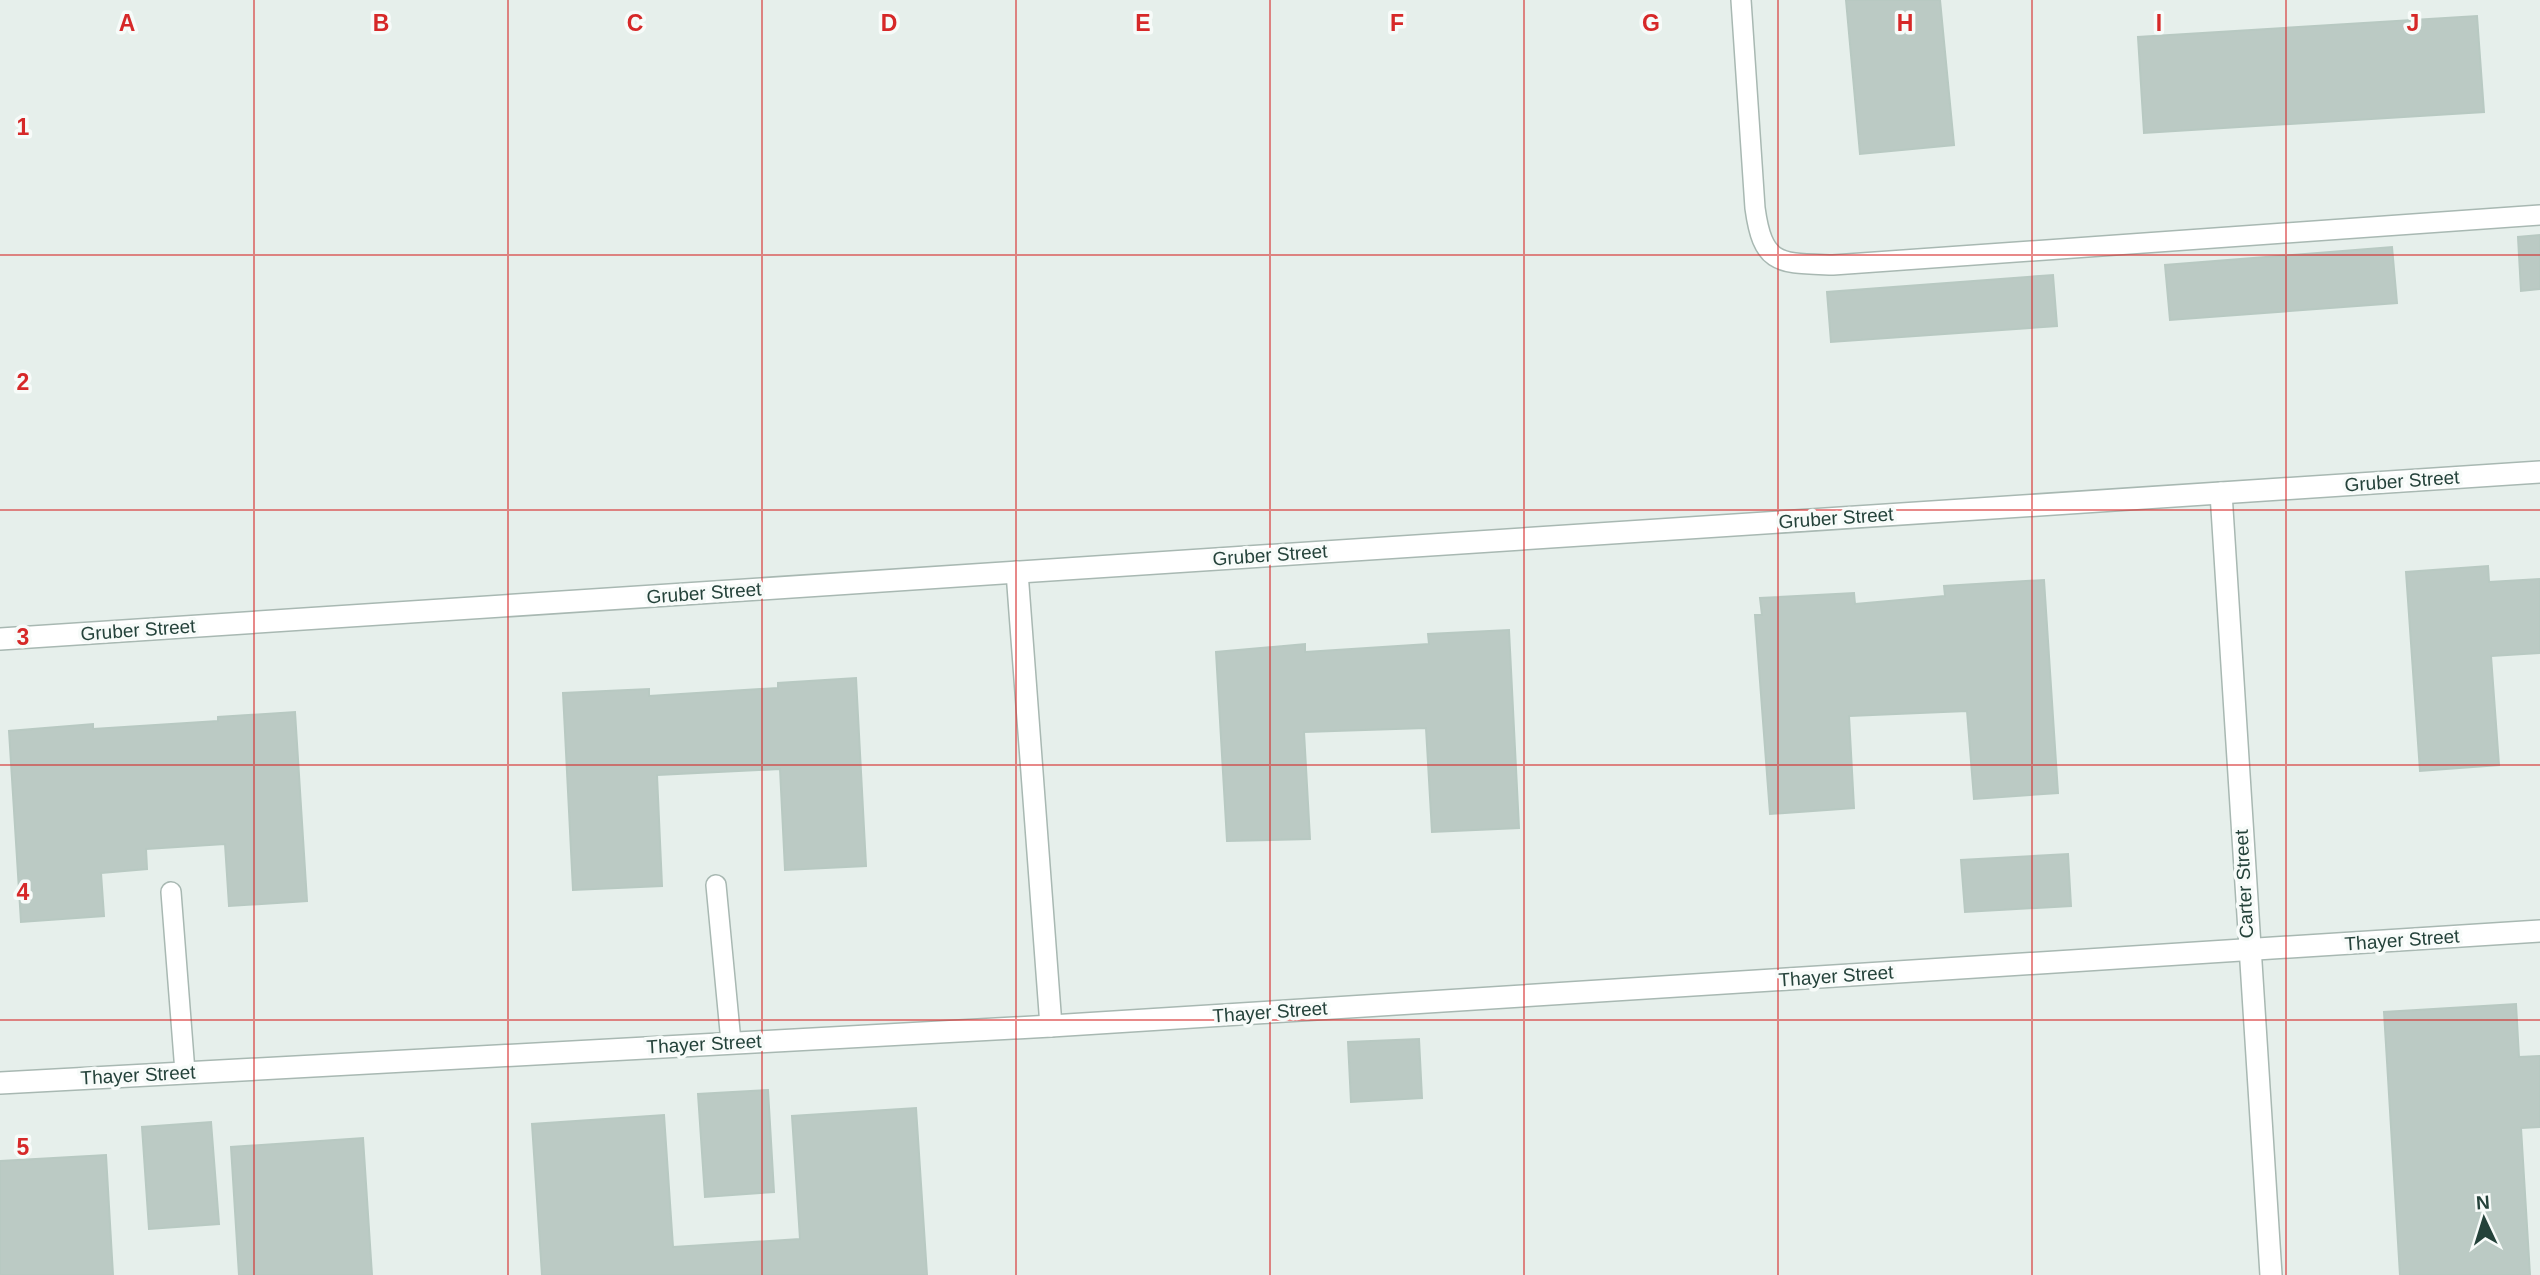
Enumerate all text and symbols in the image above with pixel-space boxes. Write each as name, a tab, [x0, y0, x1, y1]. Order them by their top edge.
text: A	[119, 10, 135, 36]
text: B	[373, 10, 389, 36]
text: C	[627, 10, 643, 36]
text: D	[881, 10, 897, 36]
text: E	[1135, 10, 1151, 36]
text: F	[1390, 10, 1404, 36]
text: G	[1642, 10, 1660, 36]
text: H	[1897, 10, 1913, 36]
text: I	[2156, 10, 2162, 36]
text: J	[2407, 10, 2419, 36]
text: 1	[17, 114, 30, 140]
text: 2	[17, 369, 29, 395]
street label: Gruber Street	[2344, 466, 2461, 495]
street label: Gruber Street	[1778, 503, 1895, 532]
street label: Gruber Street	[1212, 540, 1329, 569]
street label: Gruber Street	[646, 578, 763, 607]
street label: Gruber Street	[80, 615, 197, 644]
text: 3	[17, 624, 29, 650]
street label: Carter Street	[2231, 828, 2257, 939]
text: 4	[17, 879, 30, 905]
street label: Thayer Street	[2344, 925, 2461, 954]
street label: Thayer Street	[1778, 961, 1895, 990]
street label: Thayer Street	[1212, 997, 1329, 1026]
street label: Thayer Street	[646, 1030, 763, 1057]
street label: Thayer Street	[80, 1061, 197, 1088]
text: 5	[17, 1134, 30, 1160]
north arrow	[2449, 1184, 2519, 1254]
text: N	[2475, 1192, 2490, 1213]

